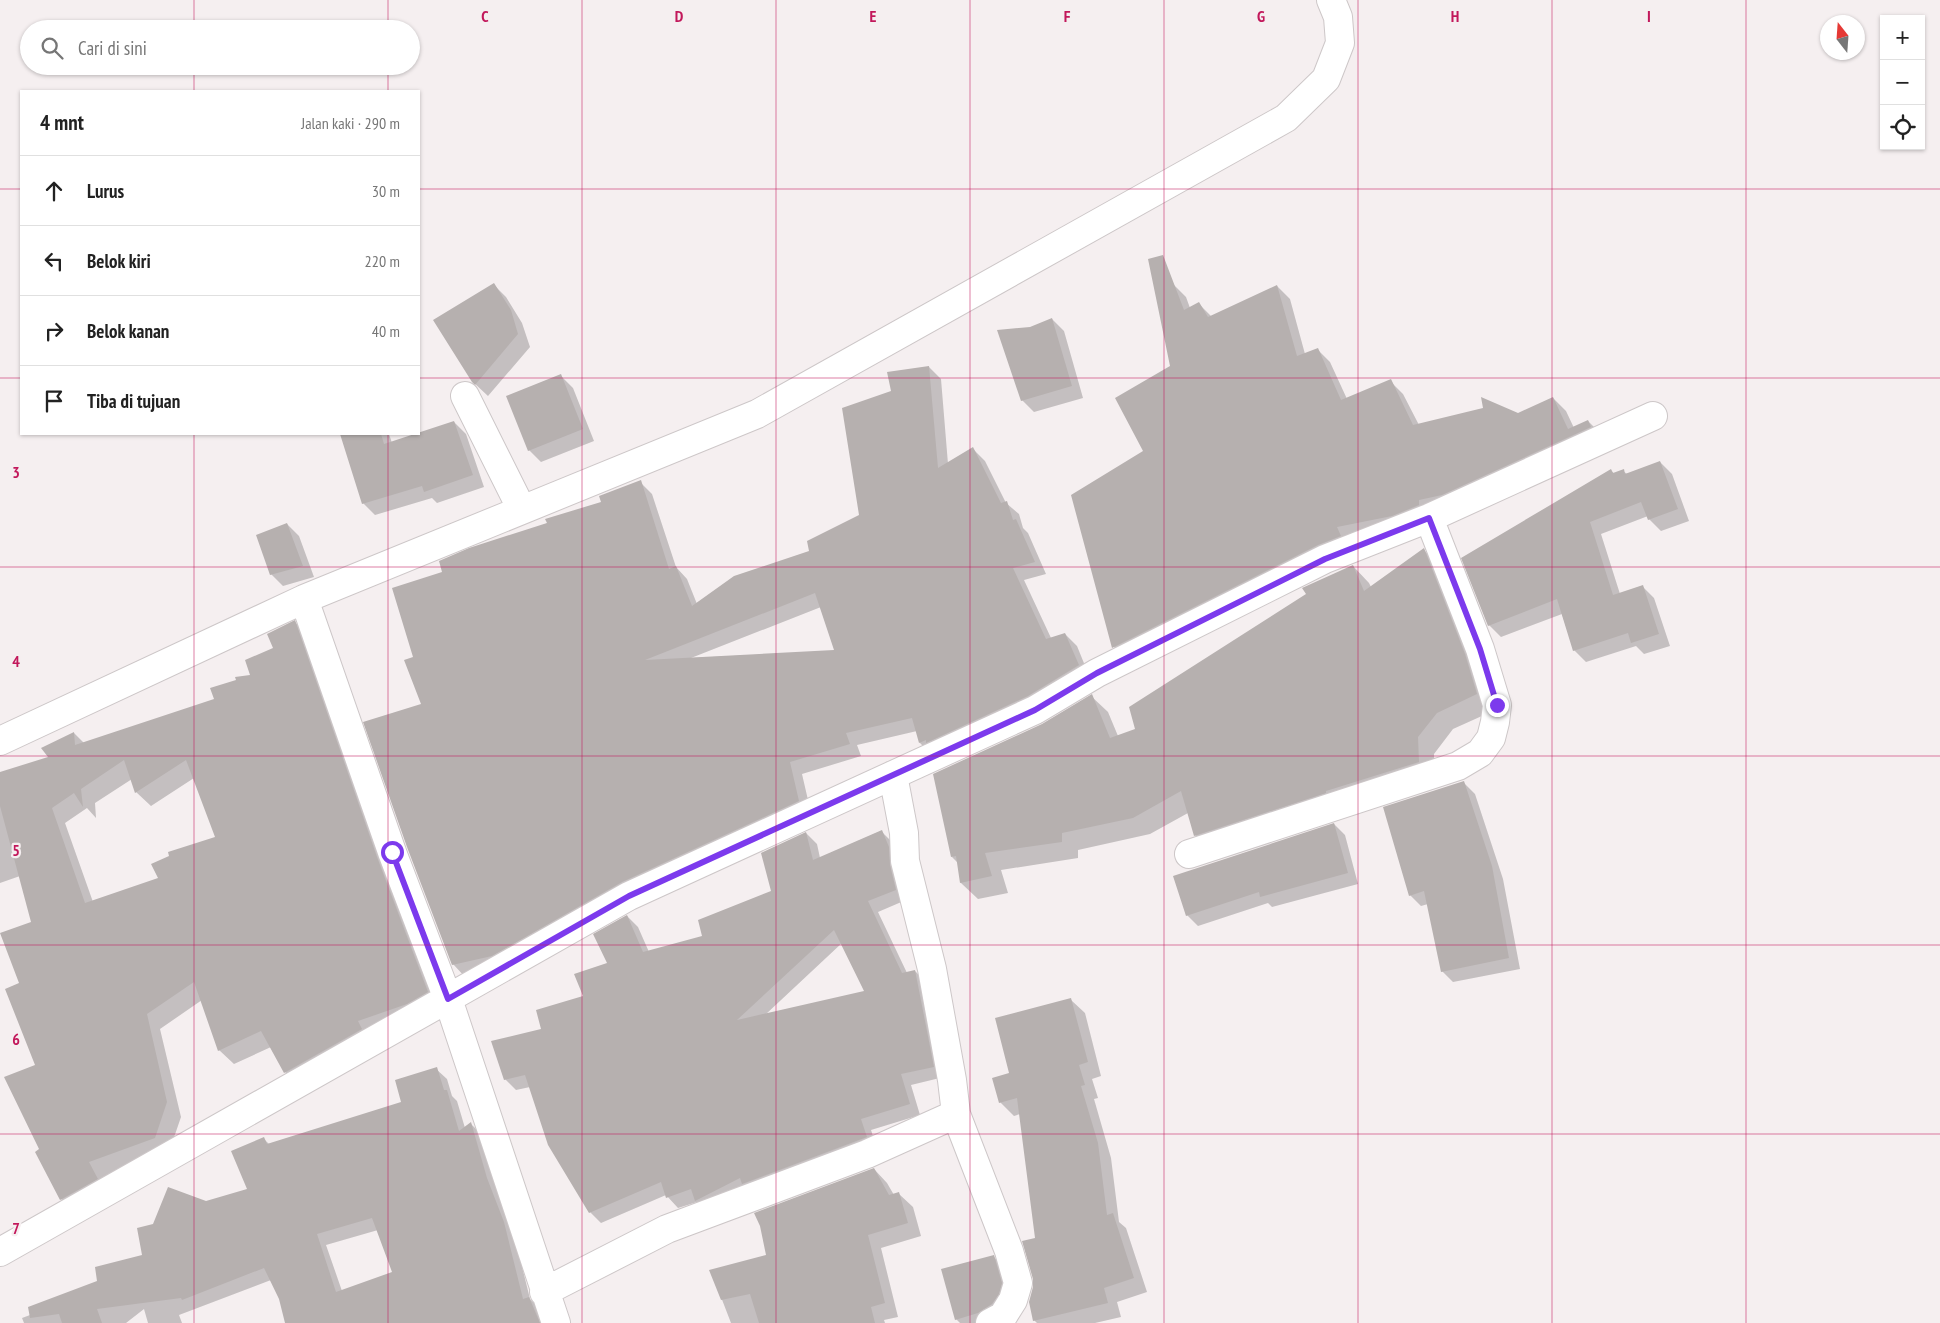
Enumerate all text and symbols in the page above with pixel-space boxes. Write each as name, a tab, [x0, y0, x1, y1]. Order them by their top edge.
text: C	[481, 6, 489, 26]
text: D	[675, 6, 684, 26]
text: E	[870, 6, 877, 26]
text: F	[1064, 6, 1071, 26]
text: G	[1257, 6, 1265, 26]
text: H	[1451, 6, 1459, 26]
text: I	[1647, 6, 1651, 26]
north arrow	[1820, 15, 1865, 60]
map controls	[1880, 15, 1925, 150]
button: +	[1880, 15, 1925, 60]
search box	[20, 20, 420, 75]
icon: search	[38, 34, 66, 62]
text: Cari di sini	[78, 36, 147, 60]
button: −	[1880, 60, 1925, 105]
button: locate	[1880, 105, 1925, 150]
text: 4 mnt	[40, 109, 84, 136]
text: Jalan kaki · 290 m	[301, 113, 400, 133]
icon: ahead	[40, 177, 68, 205]
text: Lurus	[87, 179, 124, 203]
text: 30 m	[372, 181, 400, 201]
icon: left	[40, 247, 68, 275]
text: Belok kiri	[87, 249, 151, 273]
text: 220 m	[365, 251, 400, 271]
icon: right	[40, 317, 68, 345]
text: Belok kanan	[87, 319, 169, 343]
text: 40 m	[372, 321, 400, 341]
icon: arrive	[40, 387, 68, 415]
text: Tiba di tujuan	[87, 389, 180, 413]
text: 3	[12, 462, 20, 482]
text: 4	[12, 651, 20, 671]
route end	[1486, 694, 1509, 717]
text: 5	[12, 840, 20, 860]
route start	[381, 841, 404, 864]
text: 6	[12, 1029, 20, 1049]
text: 7	[12, 1218, 20, 1238]

